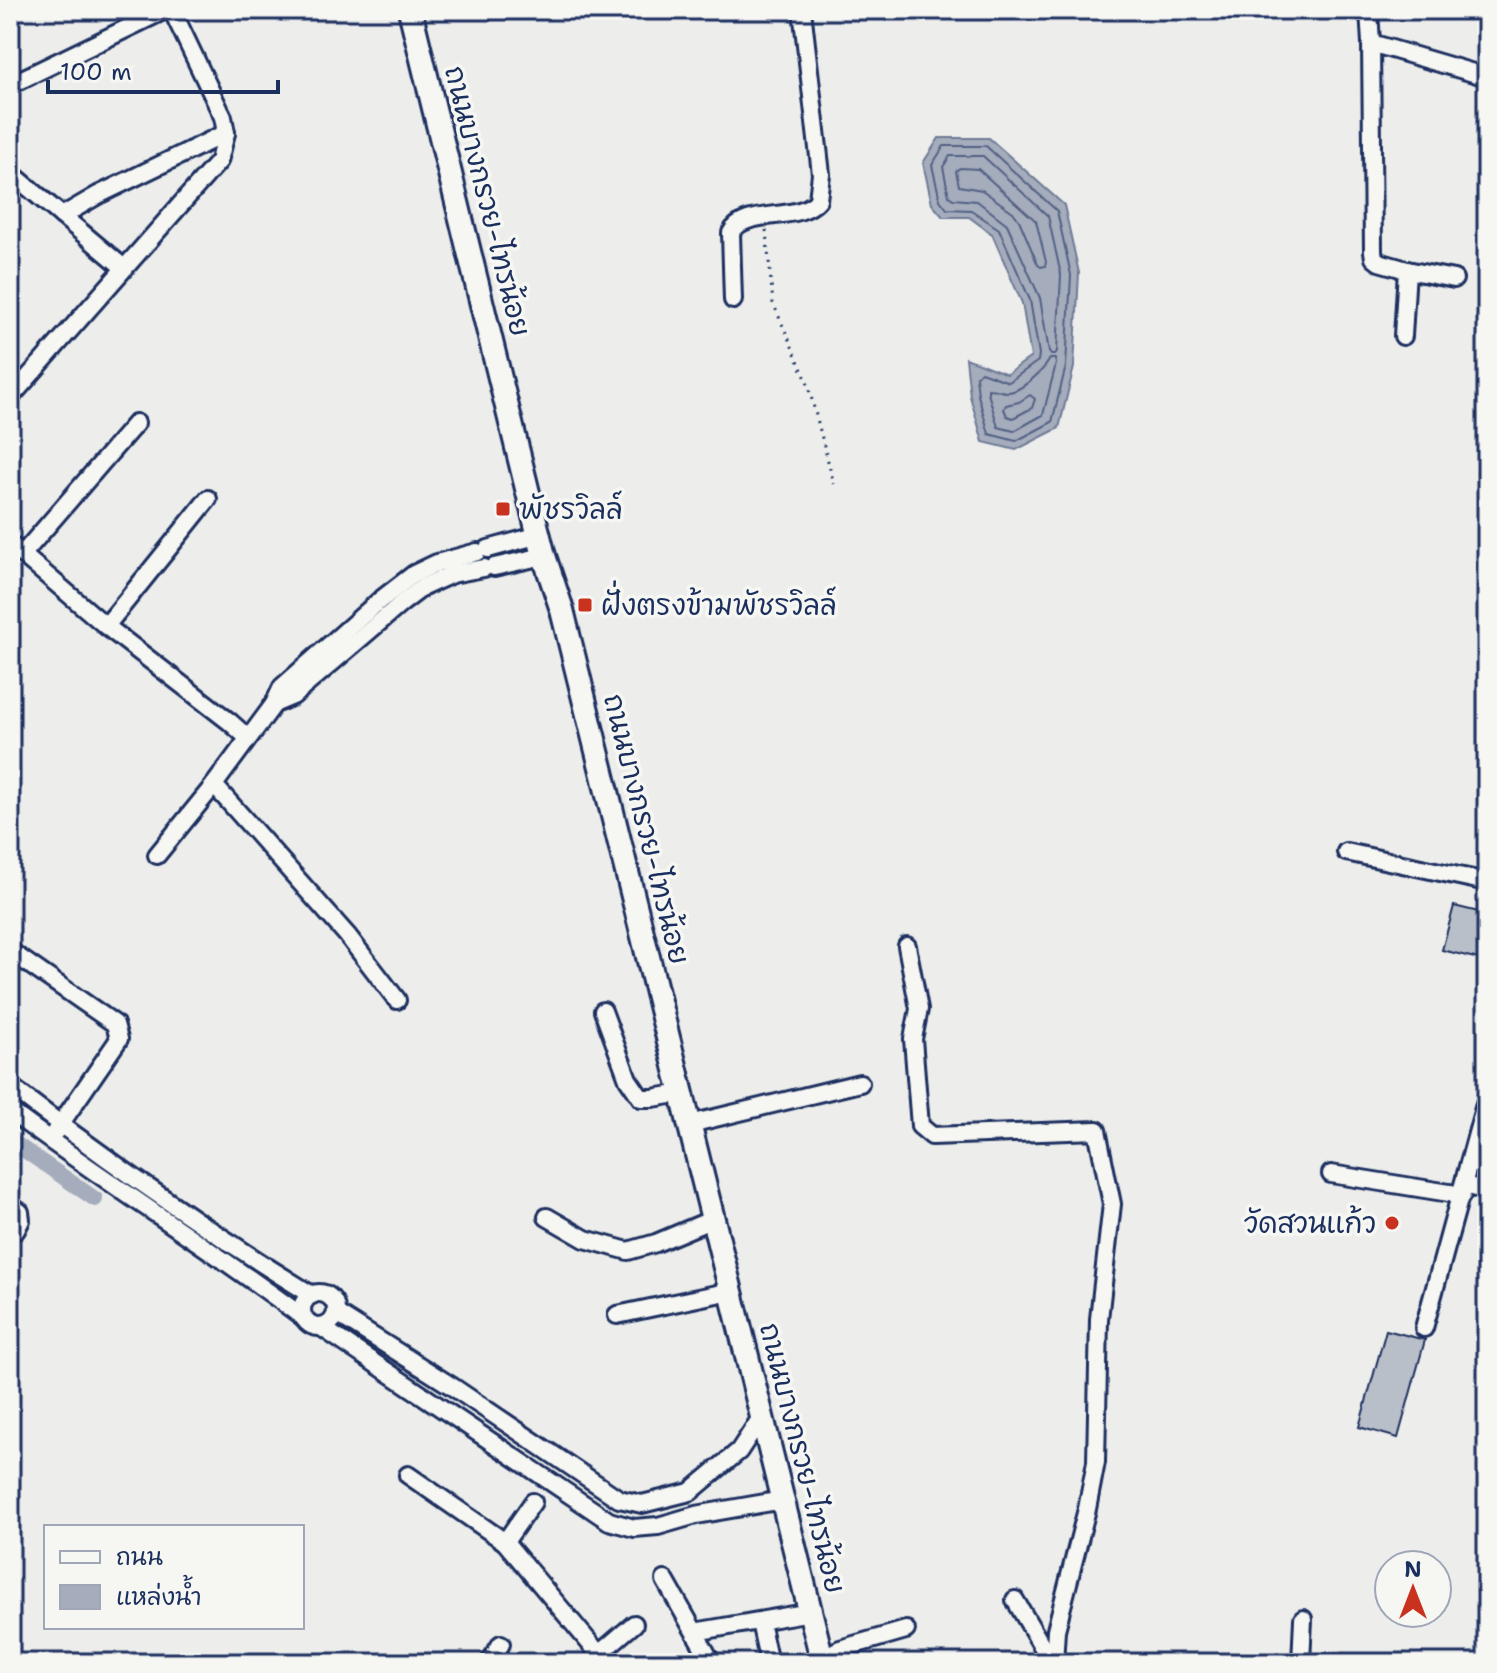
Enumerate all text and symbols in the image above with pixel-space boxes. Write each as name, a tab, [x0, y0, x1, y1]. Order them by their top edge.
scale bar	[48, 44, 278, 94]
text: 100 m	[60, 56, 132, 88]
street label: ถนนบางกรวย-ไทรน้อย	[436, 62, 540, 340]
place label: พัชรวิลล์	[519, 490, 623, 528]
marker: พัชรวิลล์	[494, 500, 512, 518]
place label: ฝั่งตรงข้ามพัชรวิลล์	[601, 580, 837, 624]
marker: ฝั่งตรงข้ามพัชรวิลล์	[576, 596, 594, 614]
street label: ถนนบางกรวย-ไทรน้อย	[595, 690, 699, 968]
place label: วัดสวนแก้ว	[1244, 1204, 1376, 1242]
marker: วัดสวนแก้ว	[1383, 1214, 1401, 1232]
street label: ถนนบางกรวย-ไทรน้อย	[751, 1319, 855, 1597]
legend	[44, 1525, 304, 1629]
text: ถนน	[116, 1541, 163, 1573]
north arrow	[1373, 1549, 1453, 1629]
text: N	[1404, 1555, 1422, 1584]
text: แหล่งน้ำ	[116, 1574, 202, 1613]

